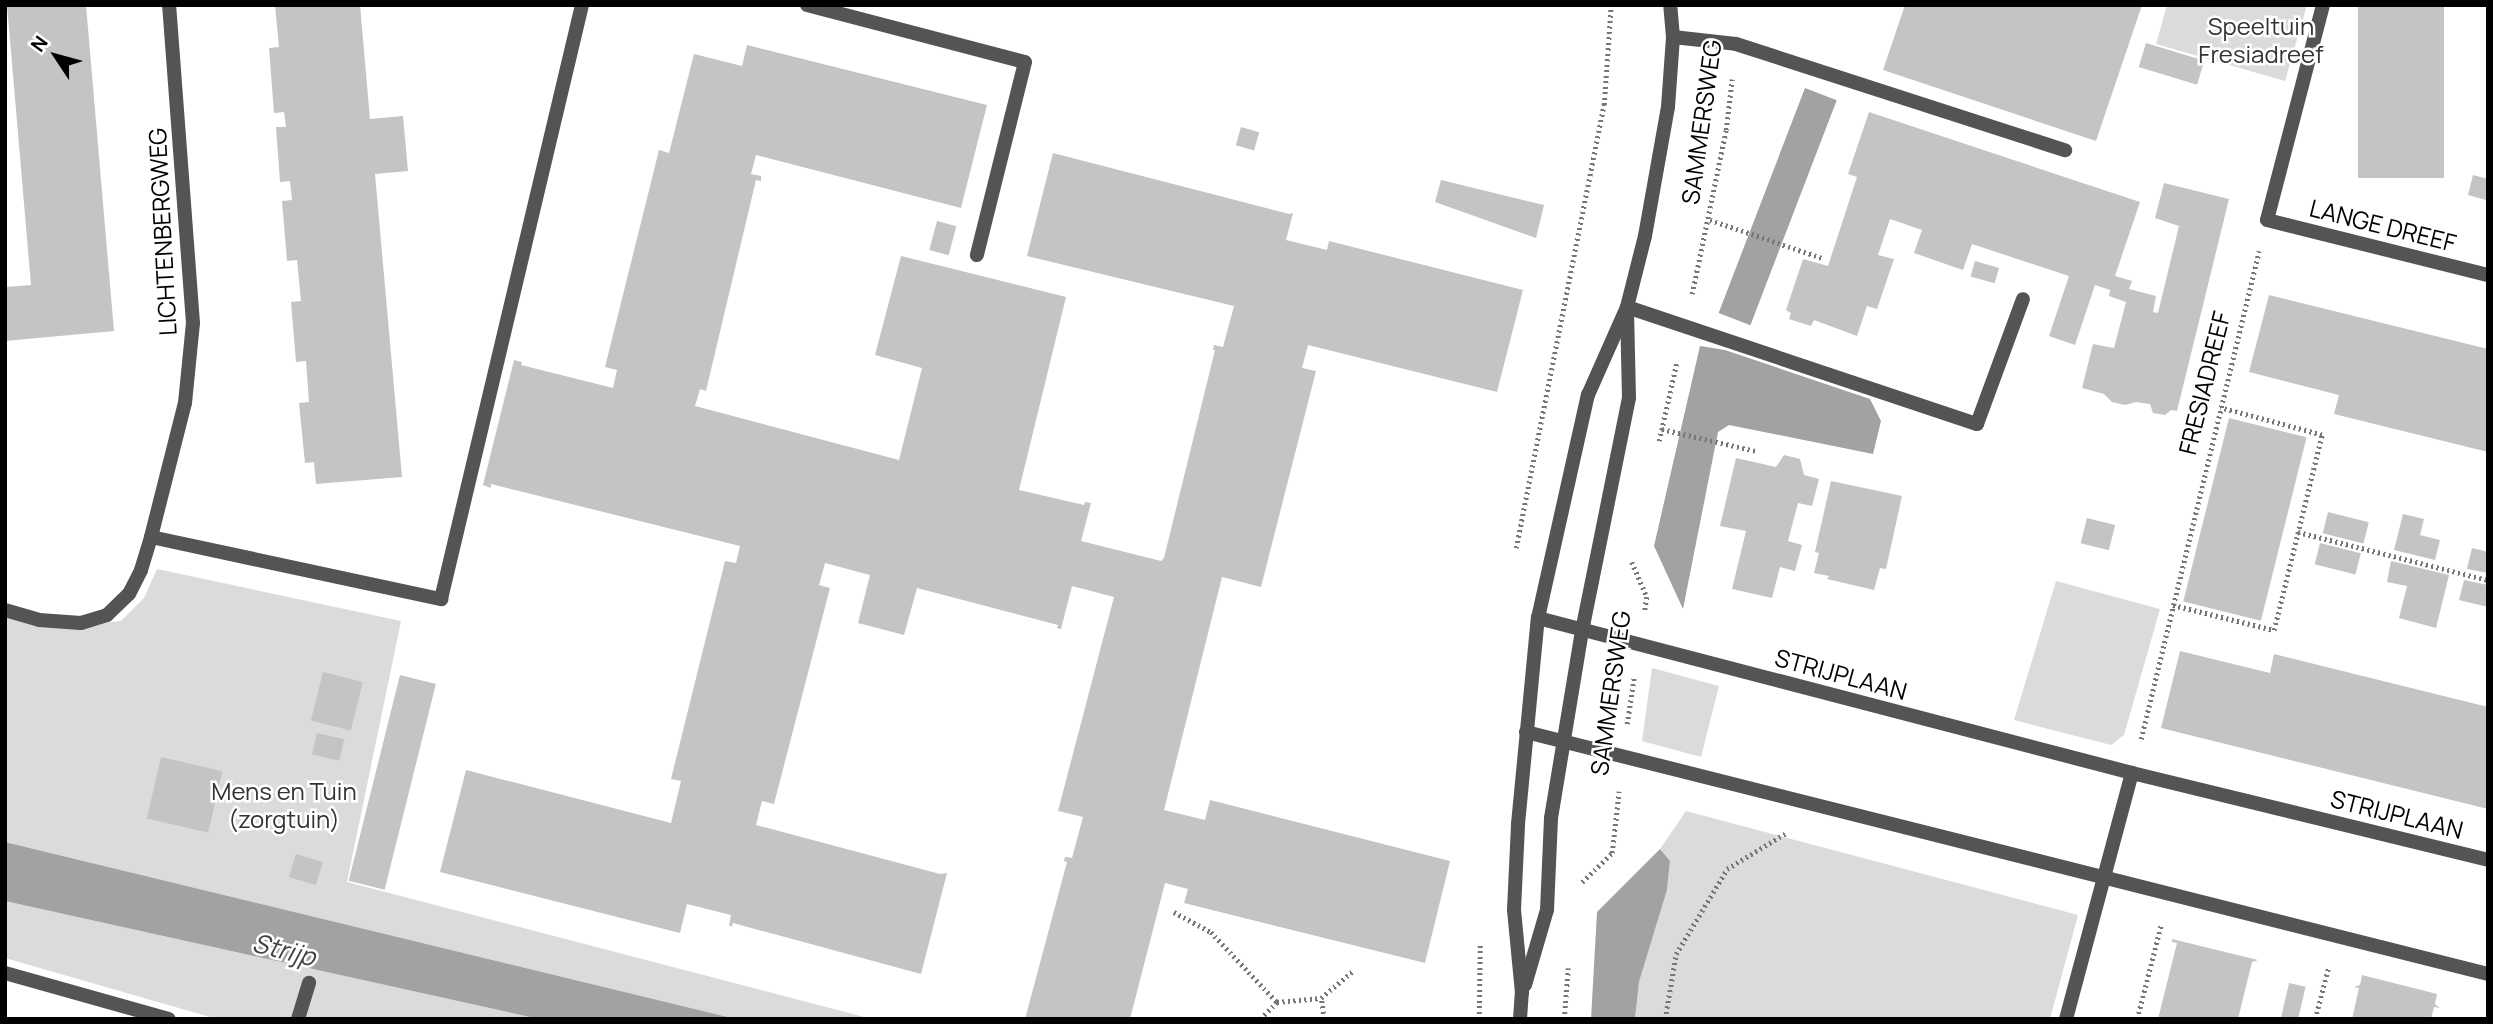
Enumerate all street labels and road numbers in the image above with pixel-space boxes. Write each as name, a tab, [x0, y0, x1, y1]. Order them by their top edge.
street label: SAMMERSWEG	[1675, 38, 1727, 206]
street label: LICHTENBERGWEG	[142, 127, 182, 337]
street label: LANGE DREEF	[2307, 193, 2459, 257]
street label: FRESIADREEF	[2172, 308, 2236, 458]
street label: SAMMERSWEG	[1584, 609, 1636, 777]
street label: STRIJPLAAN	[1772, 643, 1910, 705]
street label: STRIJPLAAN	[2328, 784, 2466, 844]

